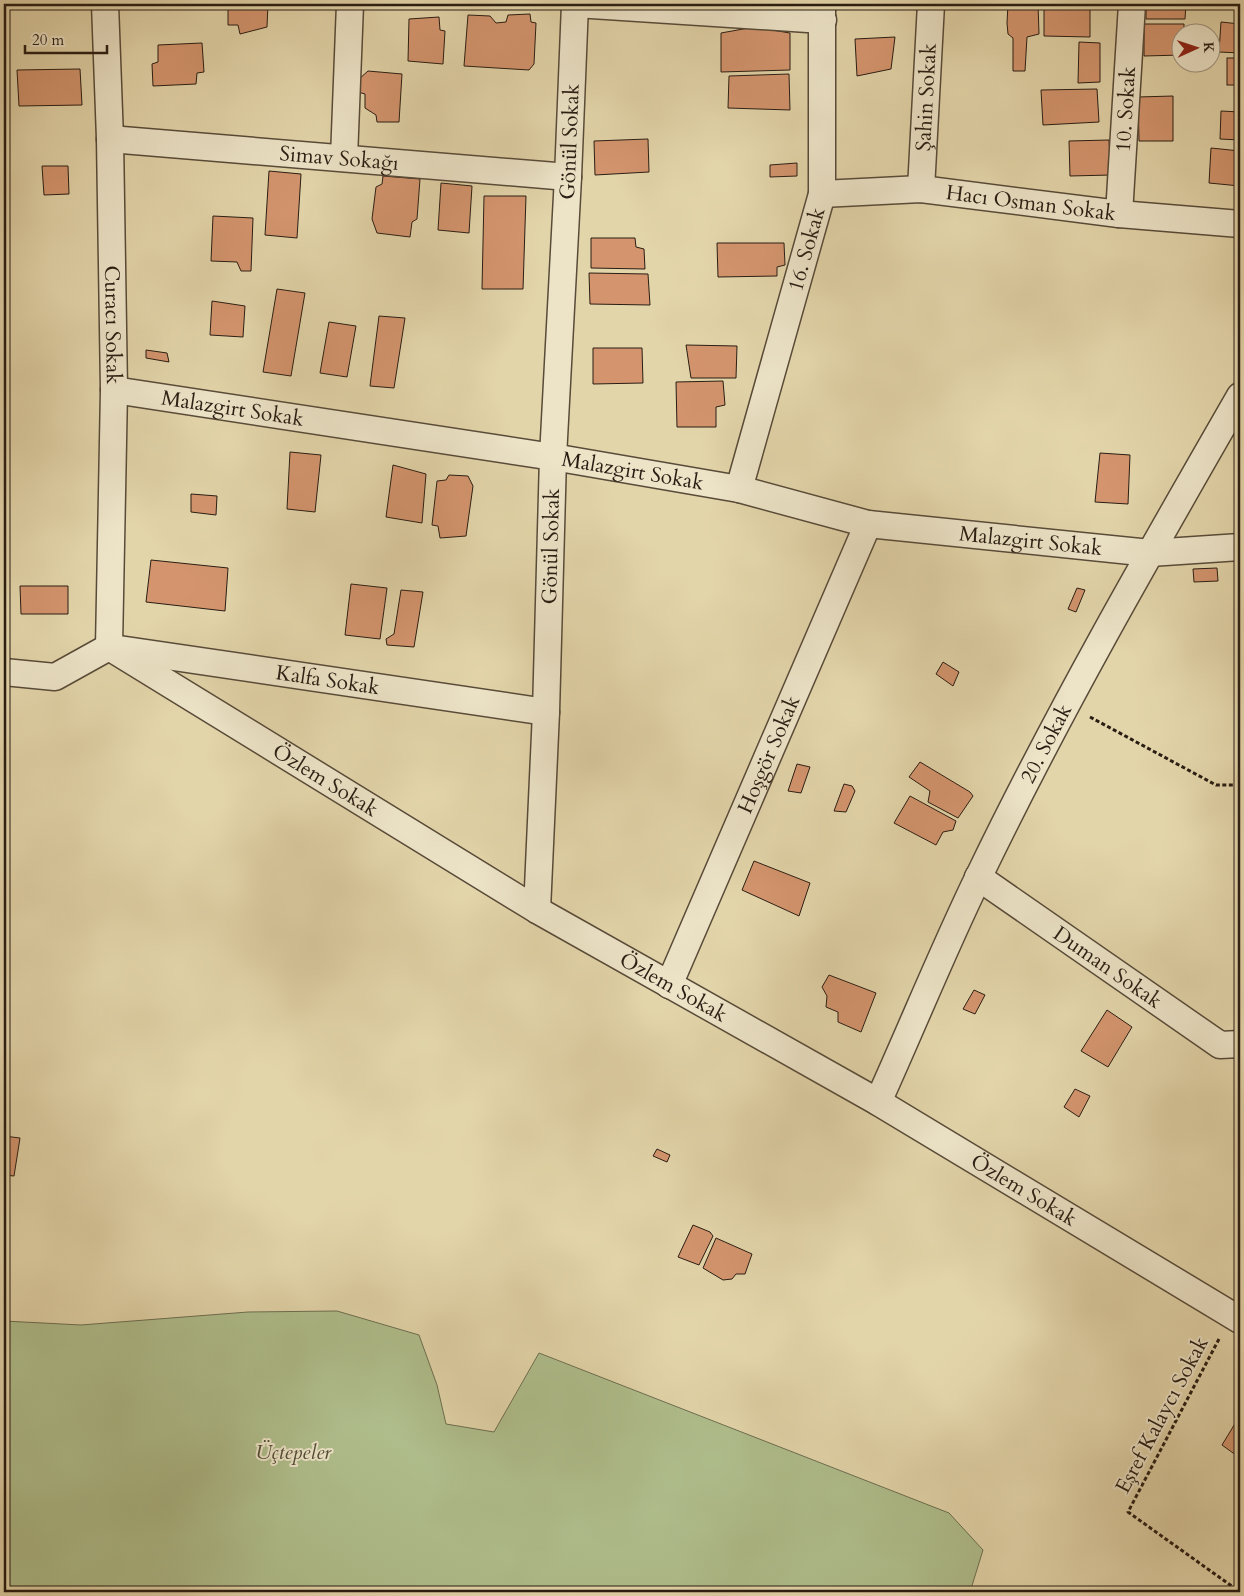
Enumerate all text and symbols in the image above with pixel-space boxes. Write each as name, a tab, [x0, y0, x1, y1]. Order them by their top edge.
scale bar	[25, 22, 108, 54]
north arrow	[1172, 22, 1222, 72]
text: 20 m	[32, 30, 64, 50]
text: K	[1199, 41, 1218, 54]
street label: Şahin Sokak	[909, 42, 943, 152]
street label: 10. Sokak	[1108, 65, 1143, 153]
street label: Gönül Sokak	[552, 82, 586, 200]
street label: Simav Sokağı	[278, 139, 400, 177]
street label: Hacı Osman Sokak	[944, 178, 1118, 228]
street label: 16. Sokak	[781, 203, 832, 295]
street label: Curacı Sokak	[98, 265, 128, 385]
street label: Malazgirt Sokak	[159, 383, 307, 433]
street label: Malazgirt Sokak	[559, 444, 707, 497]
street label: Gönül Sokak	[534, 487, 567, 605]
street label: Malazgirt Sokak	[958, 519, 1104, 563]
street label: Kalfa Sokak	[274, 658, 382, 702]
street label: Hoşgör Sokak	[730, 690, 807, 818]
street label: 20. Sokak	[1013, 698, 1079, 788]
street label: Özlem Sokak	[267, 736, 384, 824]
street label: Duman Sokak	[1048, 919, 1169, 1016]
street label: Özlem Sokak	[614, 945, 733, 1029]
street label: Özlem Sokak	[965, 1147, 1083, 1233]
street label: Eşref Kalaycı Sokak	[1108, 1331, 1216, 1499]
park label: Üçtepeler	[255, 1438, 332, 1467]

